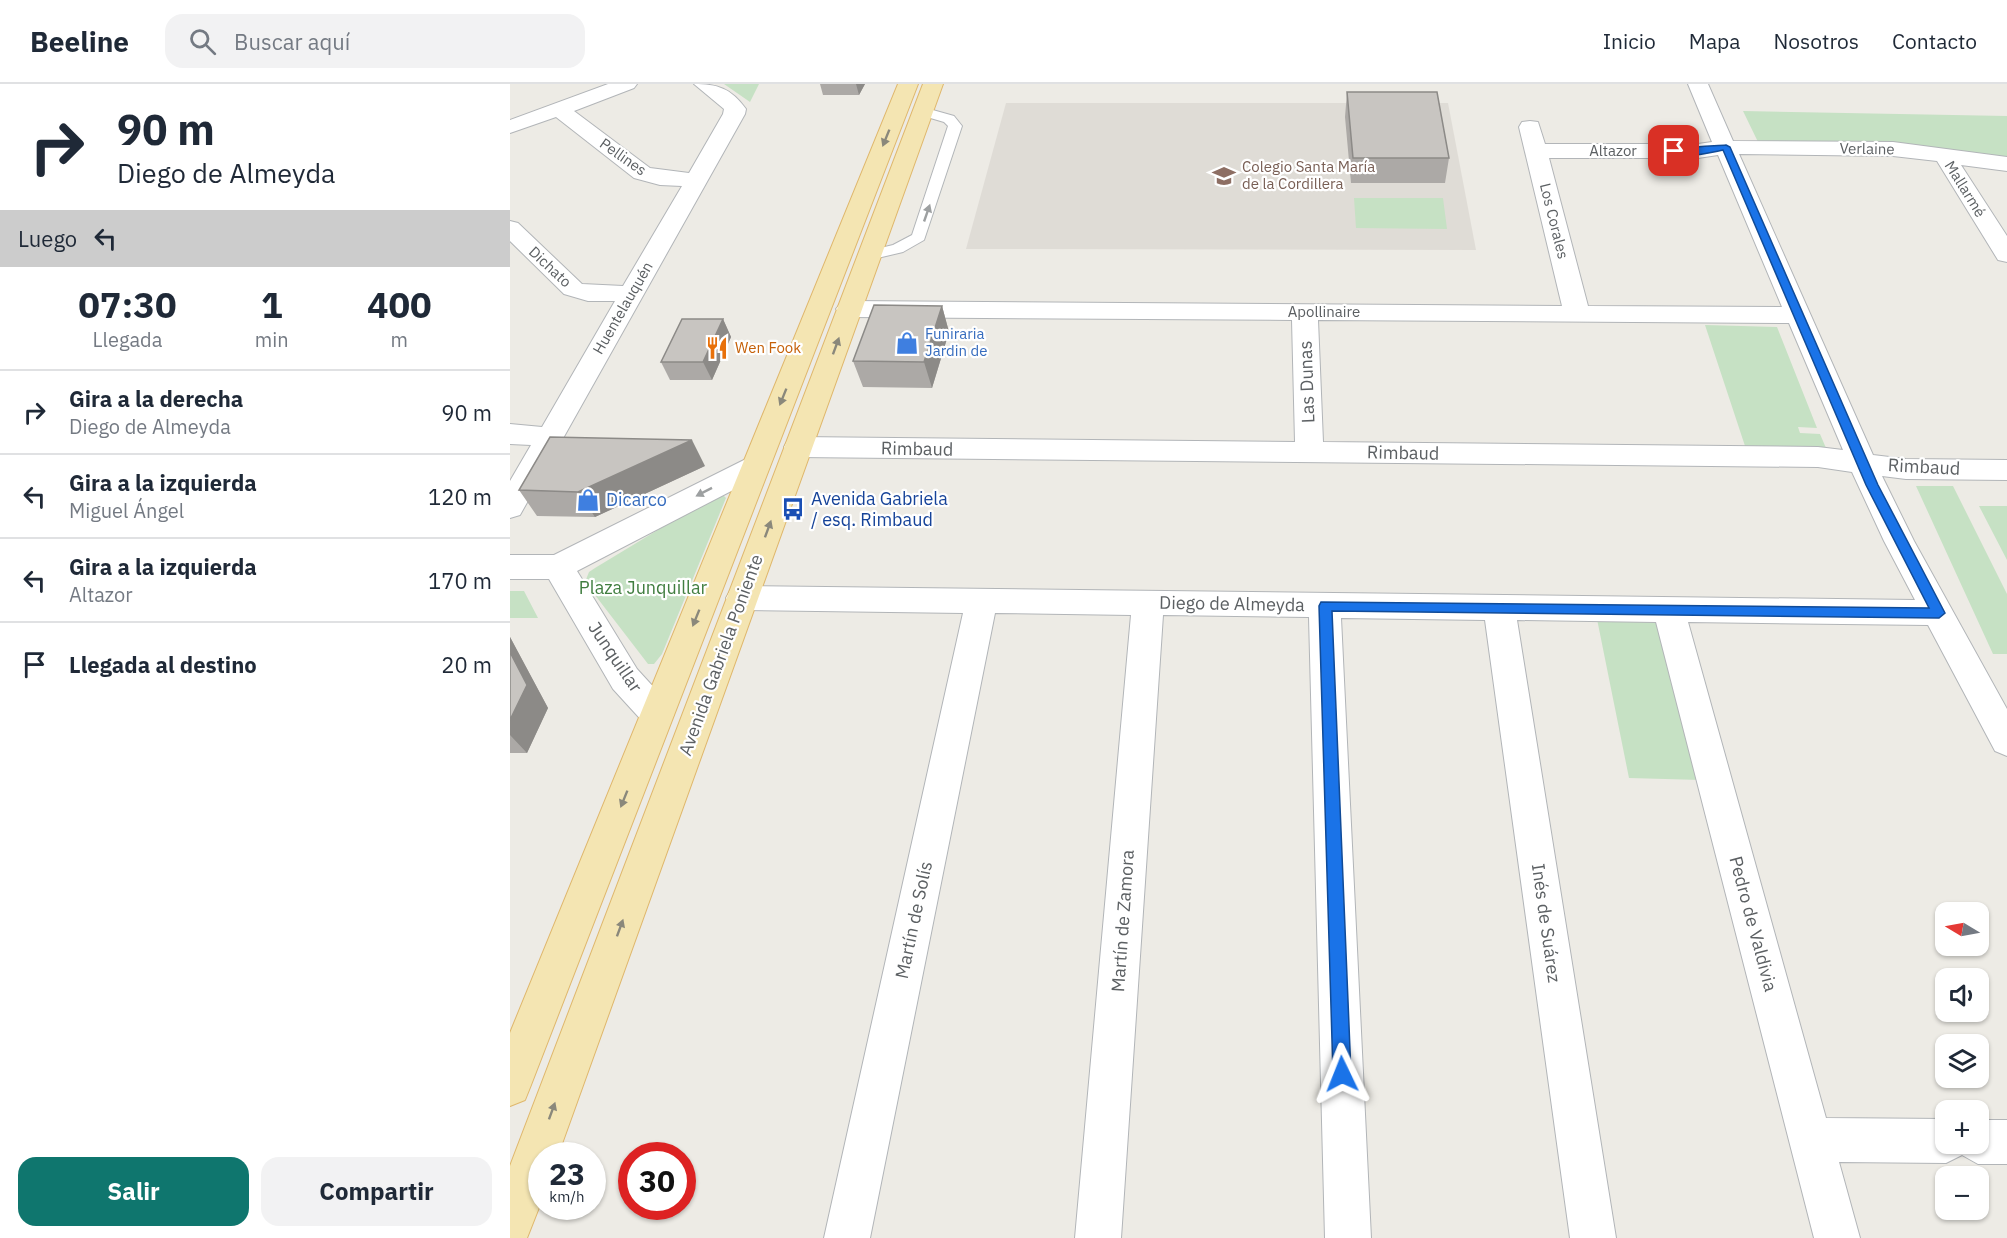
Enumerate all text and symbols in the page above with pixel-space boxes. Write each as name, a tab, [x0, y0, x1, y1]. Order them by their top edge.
search box	[165, 14, 585, 68]
text: Beeline	[30, 23, 129, 60]
icon: search	[186, 25, 219, 58]
text: Buscar aquí	[234, 27, 350, 56]
text: Inicio	[1603, 27, 1656, 55]
text: Mapa	[1689, 27, 1741, 55]
text: Nosotros	[1774, 27, 1859, 55]
text: Contacto	[1892, 27, 1977, 55]
text: 90 m	[117, 102, 215, 157]
icon: right	[18, 108, 96, 186]
pin	[1648, 125, 1699, 176]
one-way arrow	[881, 130, 891, 148]
street label: Pellines	[596, 134, 650, 180]
icon: arrive	[1657, 134, 1690, 167]
street label: Verlaine	[1839, 139, 1895, 158]
street label: Altazor	[1589, 141, 1637, 160]
text: Diego de Almeyda	[117, 155, 335, 190]
place label: Colegio Santa María de la Cordillera	[1242, 157, 1375, 193]
street label: Mallarmé	[1941, 157, 1990, 221]
school or university icon: Colegio Santa María de la Cordillera	[1211, 163, 1237, 189]
street label: Los Corales	[1536, 181, 1573, 261]
one-way arrow	[923, 204, 933, 222]
icon: left	[89, 222, 122, 255]
text: Luego	[18, 224, 77, 253]
street label: Dichato	[525, 242, 576, 291]
street label: Huentelauquén	[588, 258, 657, 357]
text: 07:30	[78, 281, 177, 328]
text: 1	[261, 281, 283, 328]
text: 400	[367, 281, 432, 328]
street label: Apollinaire	[1288, 302, 1360, 321]
place label: Funiraria Jardin de	[925, 324, 988, 360]
text: Llegada	[92, 326, 162, 353]
text: min	[255, 326, 289, 353]
text: m	[391, 326, 408, 353]
shop icon: Funiraria Jardin de	[894, 330, 920, 356]
restaurant icon: Wen Fook	[704, 335, 730, 361]
one-way arrow	[831, 337, 841, 355]
place label: Wen Fook	[735, 338, 801, 357]
street label: Las Dunas	[1294, 340, 1319, 424]
text: Gira a la derecha	[69, 384, 243, 413]
one-way arrow	[778, 389, 788, 407]
icon: right	[18, 396, 51, 429]
text: 90 m	[441, 398, 492, 427]
text: Diego de Almeyda	[69, 413, 231, 440]
street label: Rimbaud	[881, 436, 953, 461]
street label: Rimbaud	[1367, 440, 1439, 465]
street label: Rimbaud	[1887, 453, 1961, 480]
text: Gira a la izquierda	[69, 468, 257, 497]
icon: left	[18, 480, 51, 513]
text: 120 m	[428, 482, 492, 511]
shop icon: Dicarco	[575, 487, 601, 513]
place label: Avenida Gabriela / esq. Rimbaud	[811, 487, 948, 531]
place label: Dicarco	[606, 488, 667, 511]
one-way arrow	[695, 488, 712, 497]
bus stop icon: Avenida Gabriela / esq. Rimbaud	[780, 496, 806, 522]
text: Miguel Ángel	[69, 497, 184, 524]
one-way arrow	[763, 520, 773, 538]
street label: Avenida Gabriela Poniente	[673, 551, 768, 759]
text: Gira a la izquierda	[69, 552, 257, 581]
icon: left	[18, 564, 51, 597]
text: 170 m	[428, 566, 492, 595]
park label: Plaza Junquillar	[579, 576, 708, 599]
text: Altazor	[69, 581, 132, 608]
street label: Diego de Almeyda	[1159, 591, 1305, 616]
one-way arrow	[690, 609, 700, 627]
street label: Junquillar	[583, 617, 648, 697]
icon: arrive	[18, 648, 51, 681]
text: Llegada al destino	[69, 650, 257, 679]
text: 20 m	[441, 650, 492, 679]
one-way arrow	[618, 790, 628, 808]
street label: Martín de Zamora	[1106, 849, 1139, 993]
street label: Pedro de Valdivia	[1724, 854, 1783, 994]
street label: Martín de Solís	[890, 859, 937, 981]
street label: Inés de Suárez	[1527, 862, 1566, 984]
north arrow	[1935, 902, 1989, 956]
map controls	[1935, 902, 1989, 1220]
one-way arrow	[615, 919, 625, 937]
button: sound	[1935, 968, 1989, 1022]
button: layers	[1935, 1034, 1989, 1088]
position arrow	[1310, 1042, 1374, 1106]
button: +	[1935, 1100, 1989, 1154]
one-way arrow	[548, 1102, 558, 1120]
speed limit sign: 30	[618, 1142, 696, 1220]
text: 23	[549, 1154, 585, 1193]
button: Salir	[18, 1157, 249, 1226]
button: Compartir	[261, 1157, 492, 1226]
button: −	[1935, 1166, 1989, 1220]
text: km/h	[549, 1187, 585, 1206]

